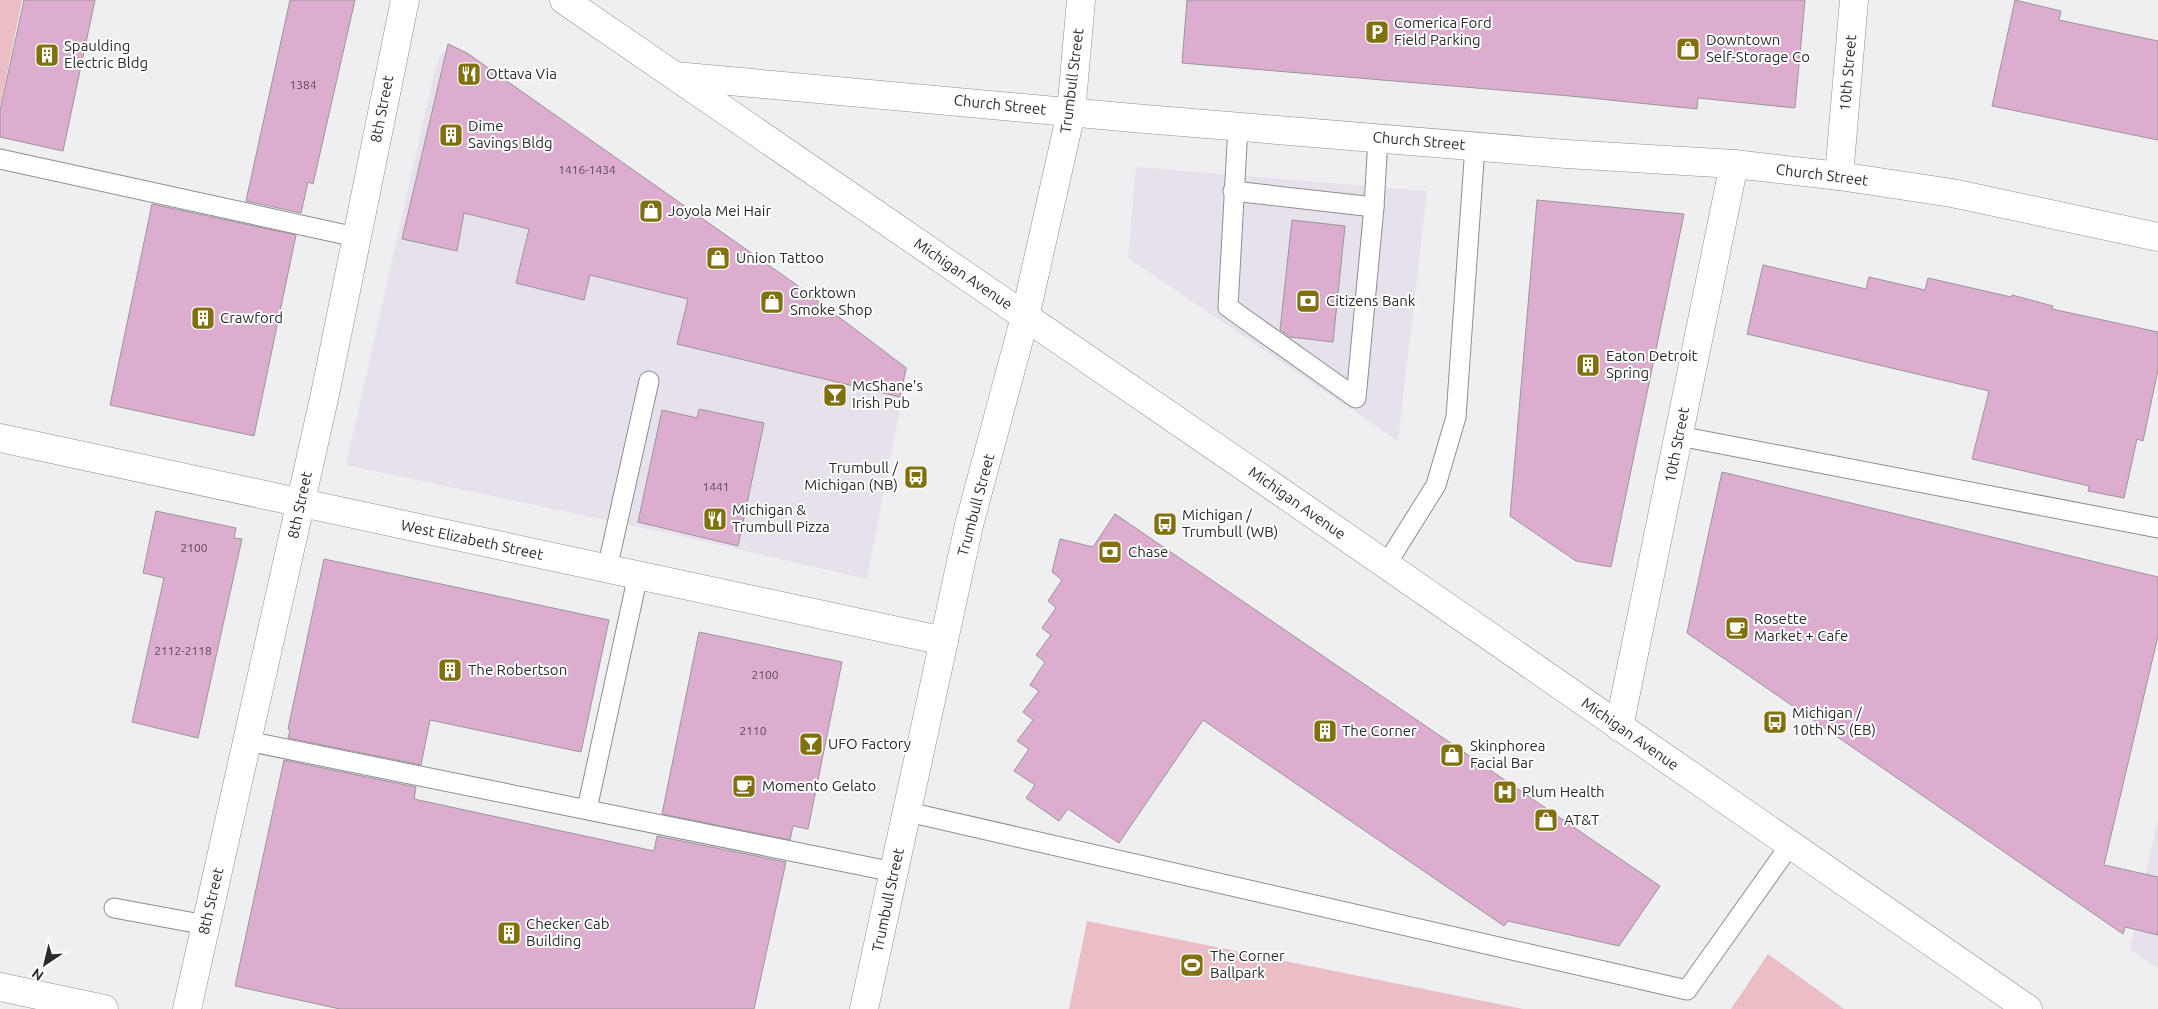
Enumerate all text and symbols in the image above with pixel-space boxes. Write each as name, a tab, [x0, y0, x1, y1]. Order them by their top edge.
place label: Comerica Ford Field Parking	[1394, 14, 1492, 48]
parking icon: Comerica Ford Field Parking	[1364, 19, 1390, 45]
street label: Trumbull Street	[1057, 27, 1086, 134]
place label: Downtown Self-Storage Co	[1706, 31, 1810, 65]
street label: 10th Street	[1836, 34, 1859, 112]
shop icon: Downtown Self-Storage Co	[1675, 36, 1701, 62]
place label: Spaulding Electric Bldg	[64, 37, 148, 71]
building icon: Spaulding Electric Bldg	[34, 42, 60, 68]
restaurant icon: Ottava Via	[456, 61, 482, 87]
place label: Ottava Via	[486, 65, 557, 82]
street label: 8th Street	[367, 74, 396, 144]
house number: 1384	[289, 78, 317, 91]
street label: Church Street	[953, 91, 1047, 118]
place label: Dime Savings Bldg	[468, 117, 553, 151]
building icon: Dime Savings Bldg	[438, 122, 464, 148]
street label: Church Street	[1372, 128, 1466, 153]
street label: Church Street	[1775, 160, 1869, 189]
house number: 1416-1434	[558, 163, 616, 176]
shop icon: Joyola Mei Hair	[638, 198, 664, 224]
place label: Joyola Mei Hair	[668, 202, 771, 219]
street label: Michigan Avenue	[911, 234, 1016, 313]
shop icon: Union Tattoo	[705, 245, 731, 271]
place label: Union Tattoo	[736, 249, 824, 266]
place label: Corktown Smoke Shop	[790, 284, 873, 318]
bank icon: Citizens Bank	[1295, 288, 1321, 314]
shop icon: Corktown Smoke Shop	[759, 289, 785, 315]
place label: Citizens Bank	[1326, 292, 1416, 309]
building icon: Crawford	[190, 305, 216, 331]
place label: Crawford	[220, 309, 283, 326]
place label: Eaton Detroit Spring	[1606, 347, 1698, 381]
building icon: Eaton Detroit Spring	[1575, 352, 1601, 378]
place label: McShane's Irish Pub	[852, 377, 923, 411]
bar icon: McShane's Irish Pub	[822, 382, 848, 408]
street label: 10th Street	[1661, 406, 1692, 484]
street label: Trumbull Street	[954, 452, 997, 558]
place label: Trumbull / Michigan (NB)	[804, 459, 898, 493]
street label: Michigan Avenue	[1245, 463, 1349, 542]
bus stop icon: Trumbull / Michigan (NB)	[903, 464, 929, 490]
street label: 8th Street	[284, 470, 315, 540]
house number: 1441	[702, 480, 730, 493]
place label: Michigan & Trumbull Pizza	[732, 501, 830, 535]
restaurant icon: Michigan & Trumbull Pizza	[702, 506, 728, 532]
place label: Michigan / Trumbull (WB)	[1182, 506, 1278, 540]
bus stop icon: Michigan / Trumbull (WB)	[1152, 511, 1178, 537]
street label: West Elizabeth Street	[399, 516, 545, 563]
bank icon: Chase	[1097, 539, 1123, 565]
house number: 2100	[180, 541, 208, 554]
place label: Chase	[1128, 543, 1168, 560]
place label: Rosette Market + Cafe	[1754, 610, 1848, 644]
cafe icon: Rosette Market + Cafe	[1724, 615, 1750, 641]
house number: 2112-2118	[154, 644, 212, 657]
building icon: The Robertson	[437, 657, 463, 683]
place label: The Robertson	[468, 661, 567, 678]
house number: 2100	[751, 668, 779, 681]
street label: Michigan Avenue	[1578, 694, 1682, 773]
place label: Michigan / 10th NS (EB)	[1792, 704, 1876, 738]
bus stop icon: Michigan / 10th NS (EB)	[1762, 709, 1788, 735]
building icon: The Corner	[1312, 718, 1338, 744]
place label: The Corner	[1342, 722, 1417, 739]
house number: 2110	[739, 724, 767, 737]
bar icon: UFO Factory	[798, 731, 824, 757]
place label: UFO Factory	[828, 735, 911, 752]
place label: Skinphorea Facial Bar	[1470, 737, 1545, 771]
shop icon: Skinphorea Facial Bar	[1439, 742, 1465, 768]
cafe icon: Momento Gelato	[731, 773, 757, 799]
place label: Momento Gelato	[762, 777, 876, 794]
hospital icon: Plum Health	[1492, 779, 1518, 805]
place label: Plum Health	[1522, 783, 1605, 800]
shop icon: AT&T	[1533, 807, 1559, 833]
place label: AT&T	[1564, 811, 1600, 828]
street label: Trumbull Street	[868, 846, 907, 953]
street label: 8th Street	[195, 866, 226, 936]
place label: Checker Cab Building	[526, 915, 609, 949]
building icon: Checker Cab Building	[496, 920, 522, 946]
north arrow	[20, 939, 70, 989]
place label: The Corner Ballpark	[1210, 947, 1285, 981]
sports icon: The Corner Ballpark	[1179, 952, 1205, 978]
text: N	[29, 965, 46, 984]

